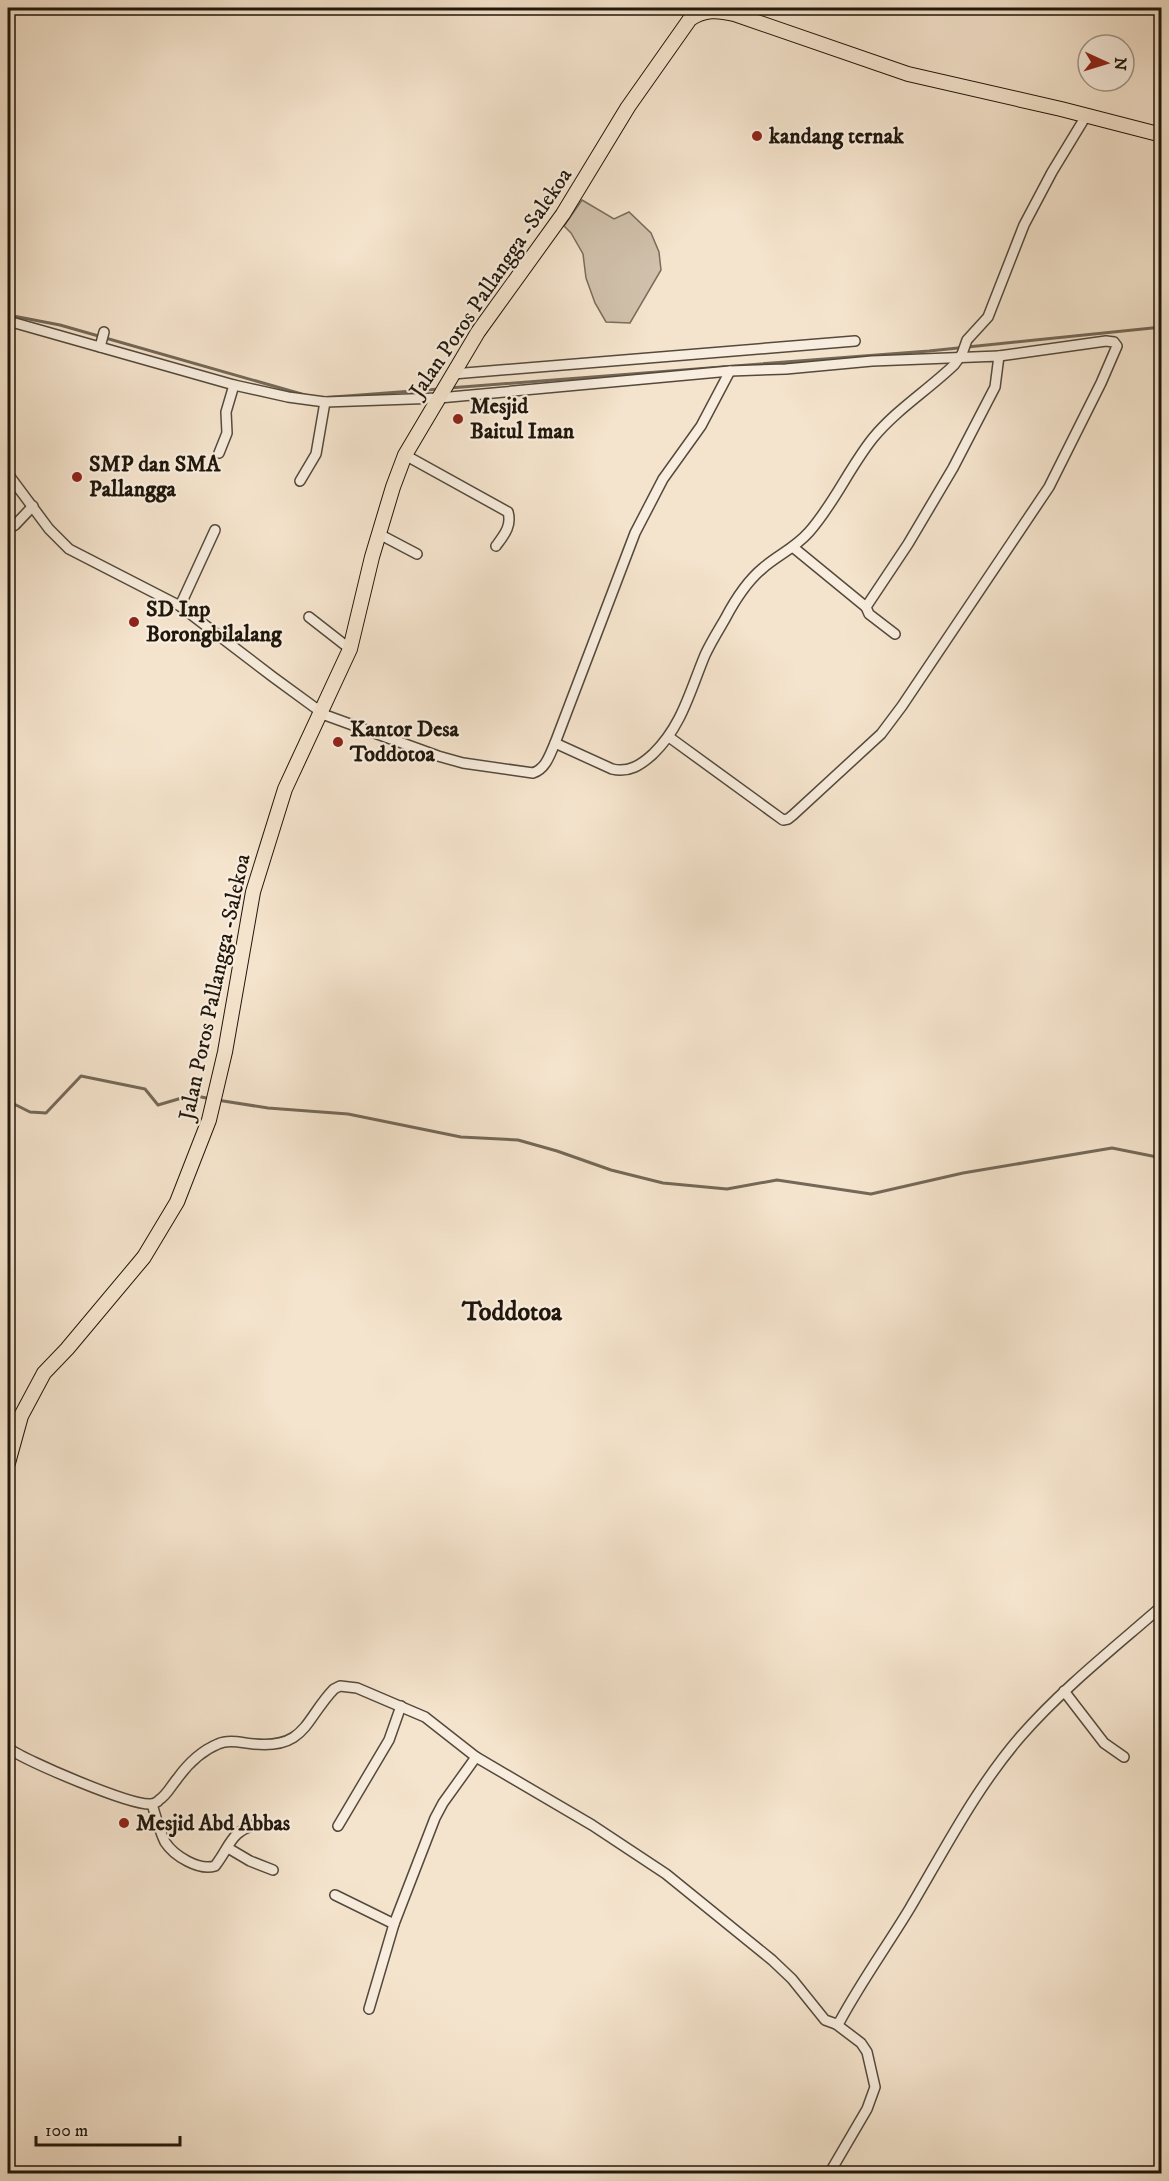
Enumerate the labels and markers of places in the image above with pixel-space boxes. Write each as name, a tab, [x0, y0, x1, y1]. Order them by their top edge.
place label: kandang ternak	[768, 123, 905, 150]
marker: kandang ternak	[750, 129, 764, 143]
place label: Mesjid Baitul Iman	[470, 393, 575, 445]
marker: Mesjid Baitul Iman	[451, 412, 465, 426]
place label: SMP dan SMA Pallangga	[89, 451, 221, 503]
marker: SMP dan SMA Pallangga	[70, 470, 84, 484]
place label: SD Inp Borongbilalang	[146, 596, 283, 648]
marker: SD Inp Borongbilalang	[127, 615, 141, 629]
place label: Kantor Desa Toddotoa	[349, 716, 460, 768]
marker: Kantor Desa Toddotoa	[331, 735, 345, 749]
place label: Mesjid Abd Abbas	[136, 1810, 291, 1838]
marker: Mesjid Abd Abbas	[117, 1816, 131, 1830]

